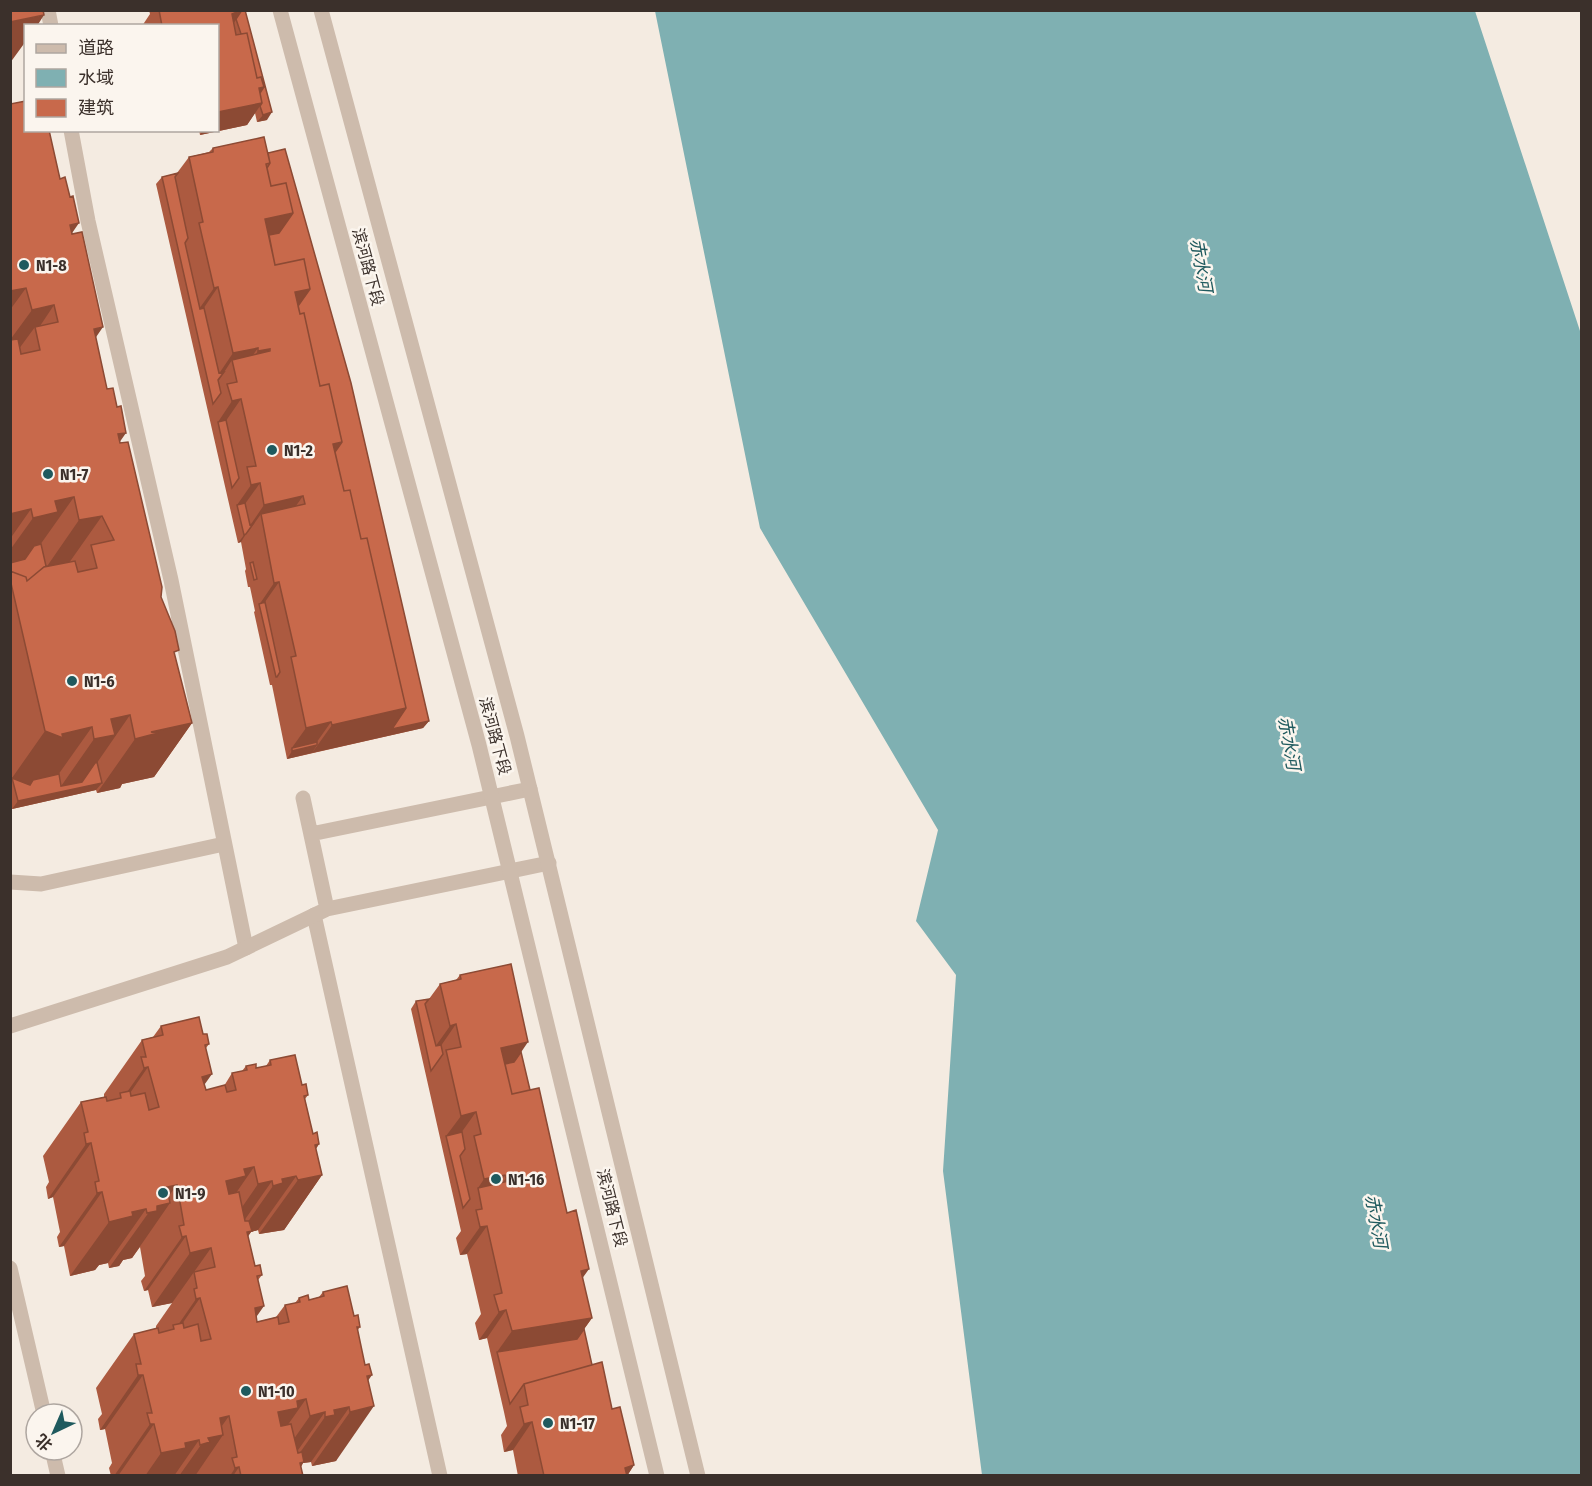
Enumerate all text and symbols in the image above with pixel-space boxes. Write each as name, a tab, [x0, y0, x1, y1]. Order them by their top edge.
legend	[24, 24, 219, 132]
text: 道路	[78, 37, 114, 59]
text: 水域	[78, 67, 114, 89]
text: 建筑	[78, 97, 114, 119]
street label: 滨河路下段	[348, 226, 388, 308]
water label: 赤水河	[1185, 237, 1217, 296]
place label: N1-8	[36, 256, 67, 275]
marker: N1-8	[17, 258, 31, 272]
place label: N1-2	[284, 441, 314, 460]
marker: N1-2	[265, 443, 279, 457]
place label: N1-7	[60, 465, 88, 484]
marker: N1-7	[41, 467, 55, 481]
place label: N1-6	[84, 672, 115, 691]
marker: N1-6	[65, 674, 79, 688]
street label: 滨河路下段	[475, 695, 515, 777]
water label: 赤水河	[1273, 715, 1305, 774]
street label: 滨河路下段	[593, 1167, 631, 1249]
place label: N1-16	[508, 1170, 544, 1189]
marker: N1-16	[489, 1172, 503, 1186]
place label: N1-9	[175, 1184, 205, 1203]
marker: N1-9	[156, 1186, 170, 1200]
water label: 赤水河	[1360, 1193, 1392, 1252]
place label: N1-10	[258, 1382, 295, 1401]
marker: N1-10	[239, 1384, 253, 1398]
north arrow	[24, 1402, 84, 1462]
place label: N1-17	[560, 1414, 595, 1433]
marker: N1-17	[541, 1416, 555, 1430]
text: 北	[32, 1430, 56, 1455]

